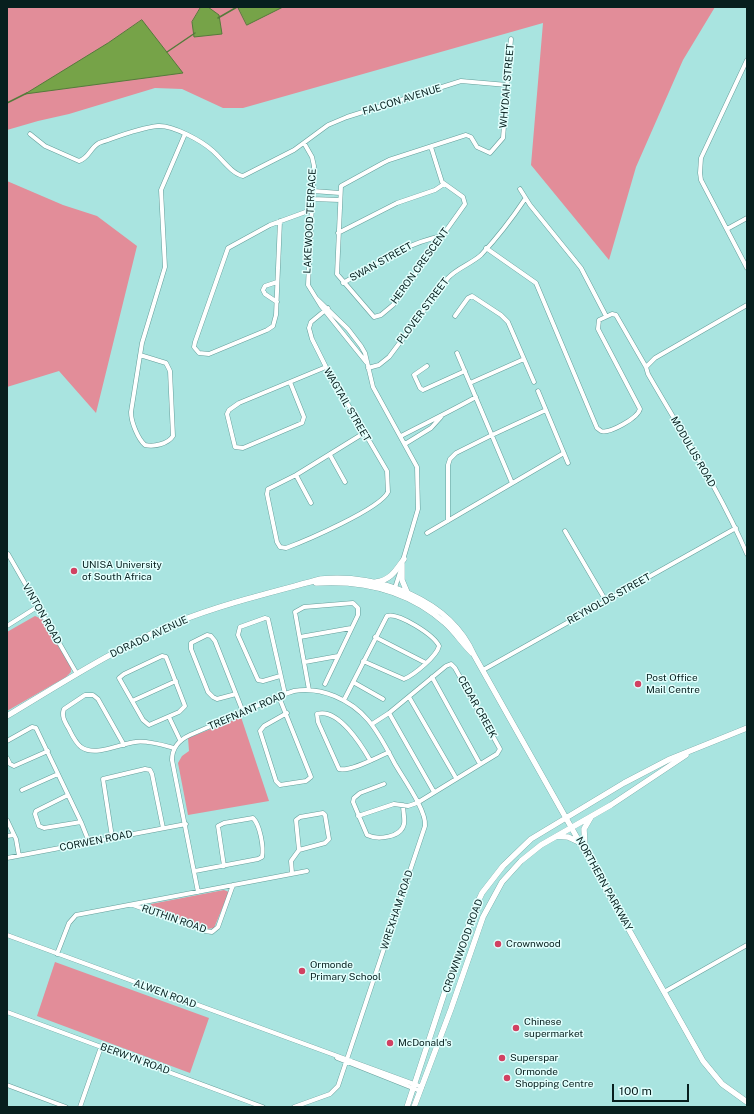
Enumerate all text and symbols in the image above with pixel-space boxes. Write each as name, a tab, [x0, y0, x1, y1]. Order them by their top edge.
street label: WHYDAH STREET	[497, 43, 517, 129]
street label: FALCON AVENUE	[361, 82, 443, 118]
street label: LAKEWOOD TERRACE	[301, 168, 319, 274]
street label: HERON CRESCENT	[388, 226, 452, 306]
street label: SWAN STREET	[348, 240, 414, 284]
street label: PLOVER STREET	[394, 276, 452, 346]
street label: WAGTAIL STREET	[321, 366, 373, 444]
street label: MODULUS ROAD	[668, 415, 718, 489]
place label: UNISA University of South Africa	[82, 559, 162, 582]
marker: UNISA University of South Africa	[69, 566, 79, 576]
street label: REYNOLDS STREET	[565, 571, 653, 627]
street label: VINTON ROAD	[20, 582, 64, 646]
street label: DORADO AVENUE	[108, 614, 190, 660]
place label: Post Office Mail Centre	[646, 672, 700, 696]
street label: CEDAR CREEK	[455, 674, 499, 740]
marker: Post Office Mail Centre	[633, 679, 643, 689]
street label: TREFNANT ROAD	[206, 689, 288, 733]
street label: CORWEN ROAD	[58, 828, 134, 854]
street label: NORTHERN PARKWAY	[573, 835, 635, 933]
street label: WREXHAM ROAD	[378, 869, 416, 951]
street label: CROWNWOOD ROAD	[440, 897, 486, 995]
street label: RUTHIN ROAD	[140, 902, 208, 936]
place label: Crownwood	[506, 938, 561, 950]
marker: Crownwood	[493, 939, 503, 949]
place label: Ormonde Primary School	[310, 959, 381, 982]
marker: Ormonde Primary School	[297, 966, 307, 976]
street label: ALWEN ROAD	[132, 977, 198, 1011]
place label: Chinese supermarket	[524, 1016, 583, 1040]
marker: Chinese supermarket	[511, 1023, 521, 1033]
place label: McDonald's	[398, 1037, 451, 1049]
marker: McDonald's	[385, 1038, 395, 1048]
street label: BERWYN ROAD	[99, 1041, 171, 1077]
place label: Superspar	[510, 1052, 558, 1064]
marker: Superspar	[497, 1053, 507, 1063]
place label: Ormonde Shopping Centre	[515, 1066, 593, 1090]
marker: Ormonde Shopping Centre	[502, 1073, 512, 1083]
scale bar	[614, 1076, 691, 1102]
text: 100 m	[619, 1084, 652, 1098]

